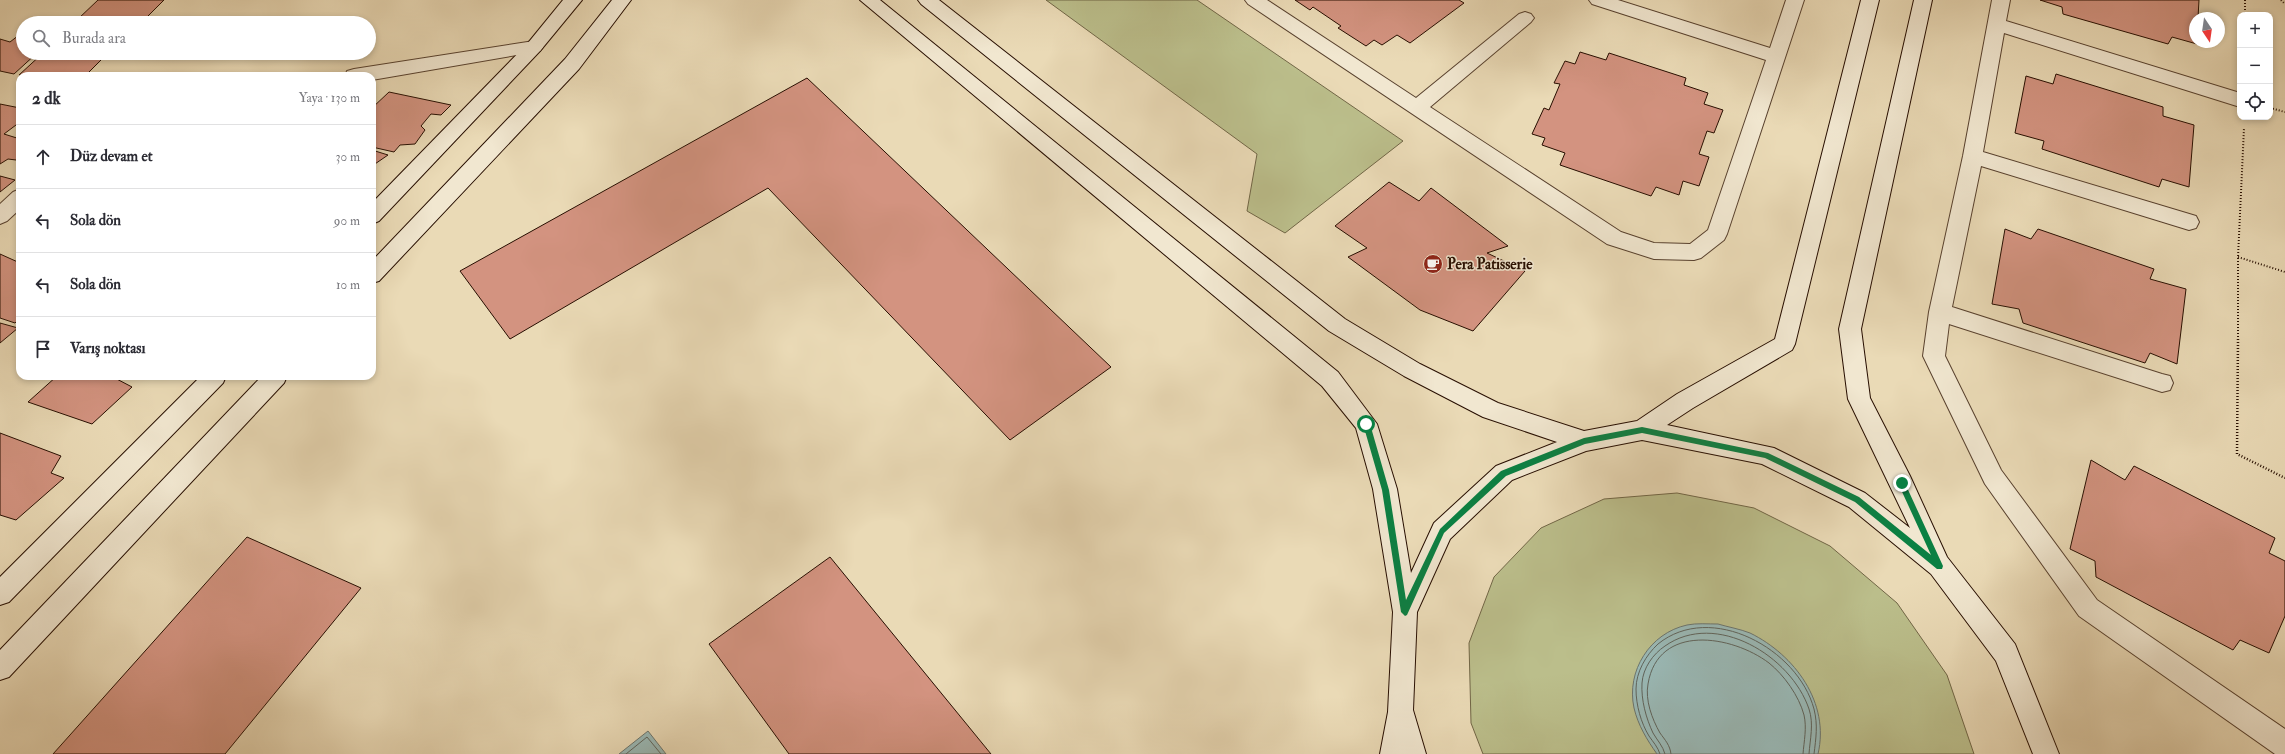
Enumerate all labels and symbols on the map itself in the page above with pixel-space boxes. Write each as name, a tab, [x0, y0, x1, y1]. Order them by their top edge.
north arrow	[2189, 12, 2225, 48]
cafe icon: Pera Patisserie	[1422, 253, 1444, 275]
place label: Pera Patisserie	[1447, 255, 1533, 274]
route start	[1357, 415, 1375, 433]
route end	[1893, 474, 1911, 492]

